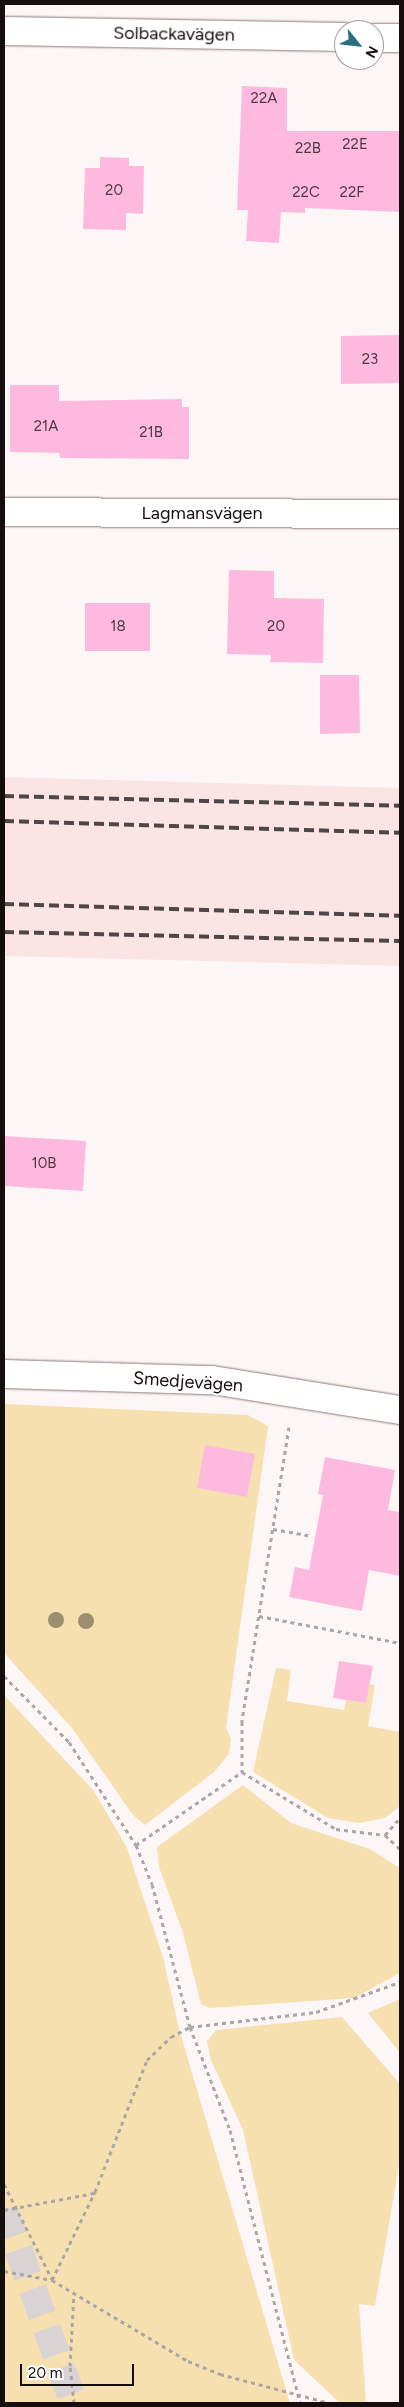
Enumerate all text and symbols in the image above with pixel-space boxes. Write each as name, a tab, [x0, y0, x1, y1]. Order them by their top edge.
north arrow	[334, 20, 384, 70]
street label: Solbackavägen	[113, 22, 235, 46]
text: N	[362, 43, 382, 61]
house number: 22A	[251, 90, 277, 108]
house number: 22E	[342, 136, 368, 154]
house number: 22B	[295, 140, 321, 158]
house number: 20	[105, 182, 123, 200]
house number: 22C	[292, 184, 320, 202]
house number: 22F	[340, 184, 364, 202]
house number: 23	[362, 351, 378, 369]
house number: 21A	[34, 418, 58, 436]
house number: 21B	[139, 424, 163, 442]
street label: Lagmansvägen	[142, 502, 262, 524]
house number: 18	[110, 618, 126, 636]
house number: 20	[267, 618, 285, 636]
house number: 10B	[32, 1155, 56, 1173]
street label: Smedjevägen	[132, 1367, 244, 1397]
scale bar	[22, 2354, 136, 2386]
text: 20 m	[28, 2364, 62, 2382]

